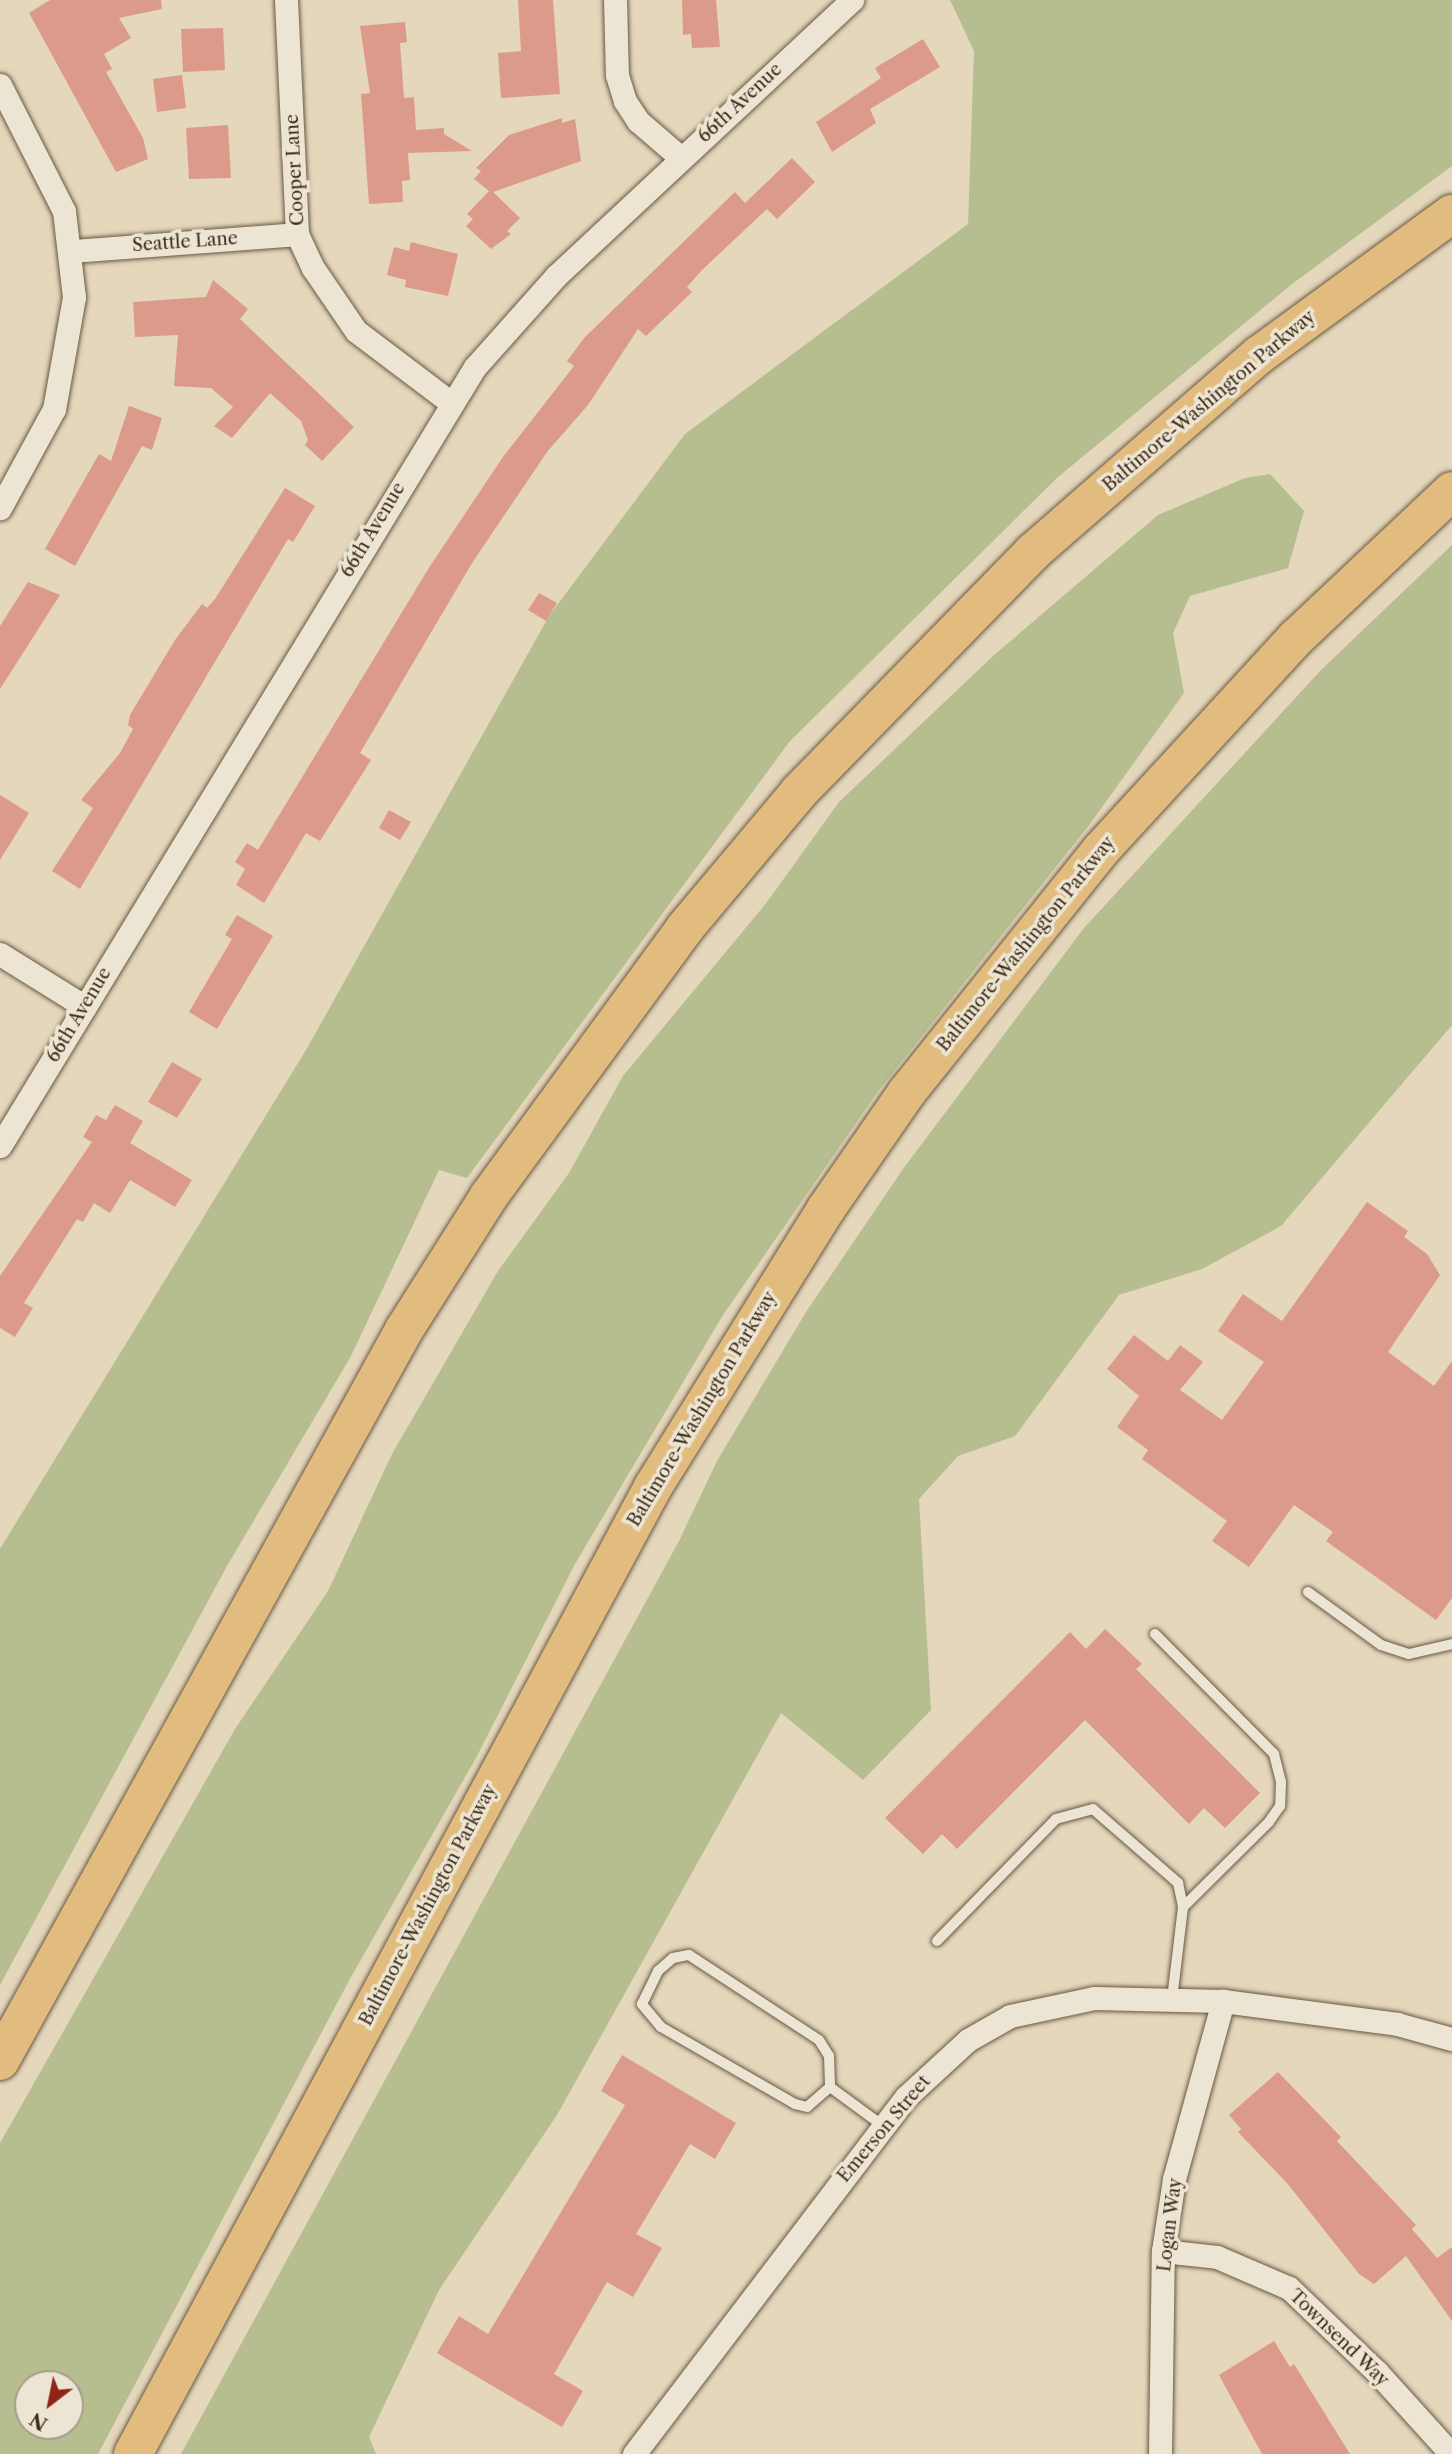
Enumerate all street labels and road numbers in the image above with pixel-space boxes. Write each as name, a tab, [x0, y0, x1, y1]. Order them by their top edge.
street label: 66th Avenue	[693, 58, 787, 148]
street label: Cooper Lane	[281, 113, 309, 227]
street label: Seattle Lane	[131, 228, 239, 256]
street label: Baltimore-Washington Parkway	[1098, 306, 1320, 496]
street label: 66th Avenue	[336, 478, 410, 582]
street label: Baltimore-Washington Parkway	[933, 832, 1119, 1056]
street label: 66th Avenue	[42, 963, 116, 1067]
street label: Baltimore-Washington Parkway	[623, 1288, 781, 1530]
street label: Baltimore-Washington Parkway	[355, 1781, 501, 2029]
street label: Emerson Street	[833, 2071, 935, 2187]
street label: Logan Way	[1153, 2177, 1187, 2273]
street label: Townsend Way	[1285, 2285, 1393, 2391]

